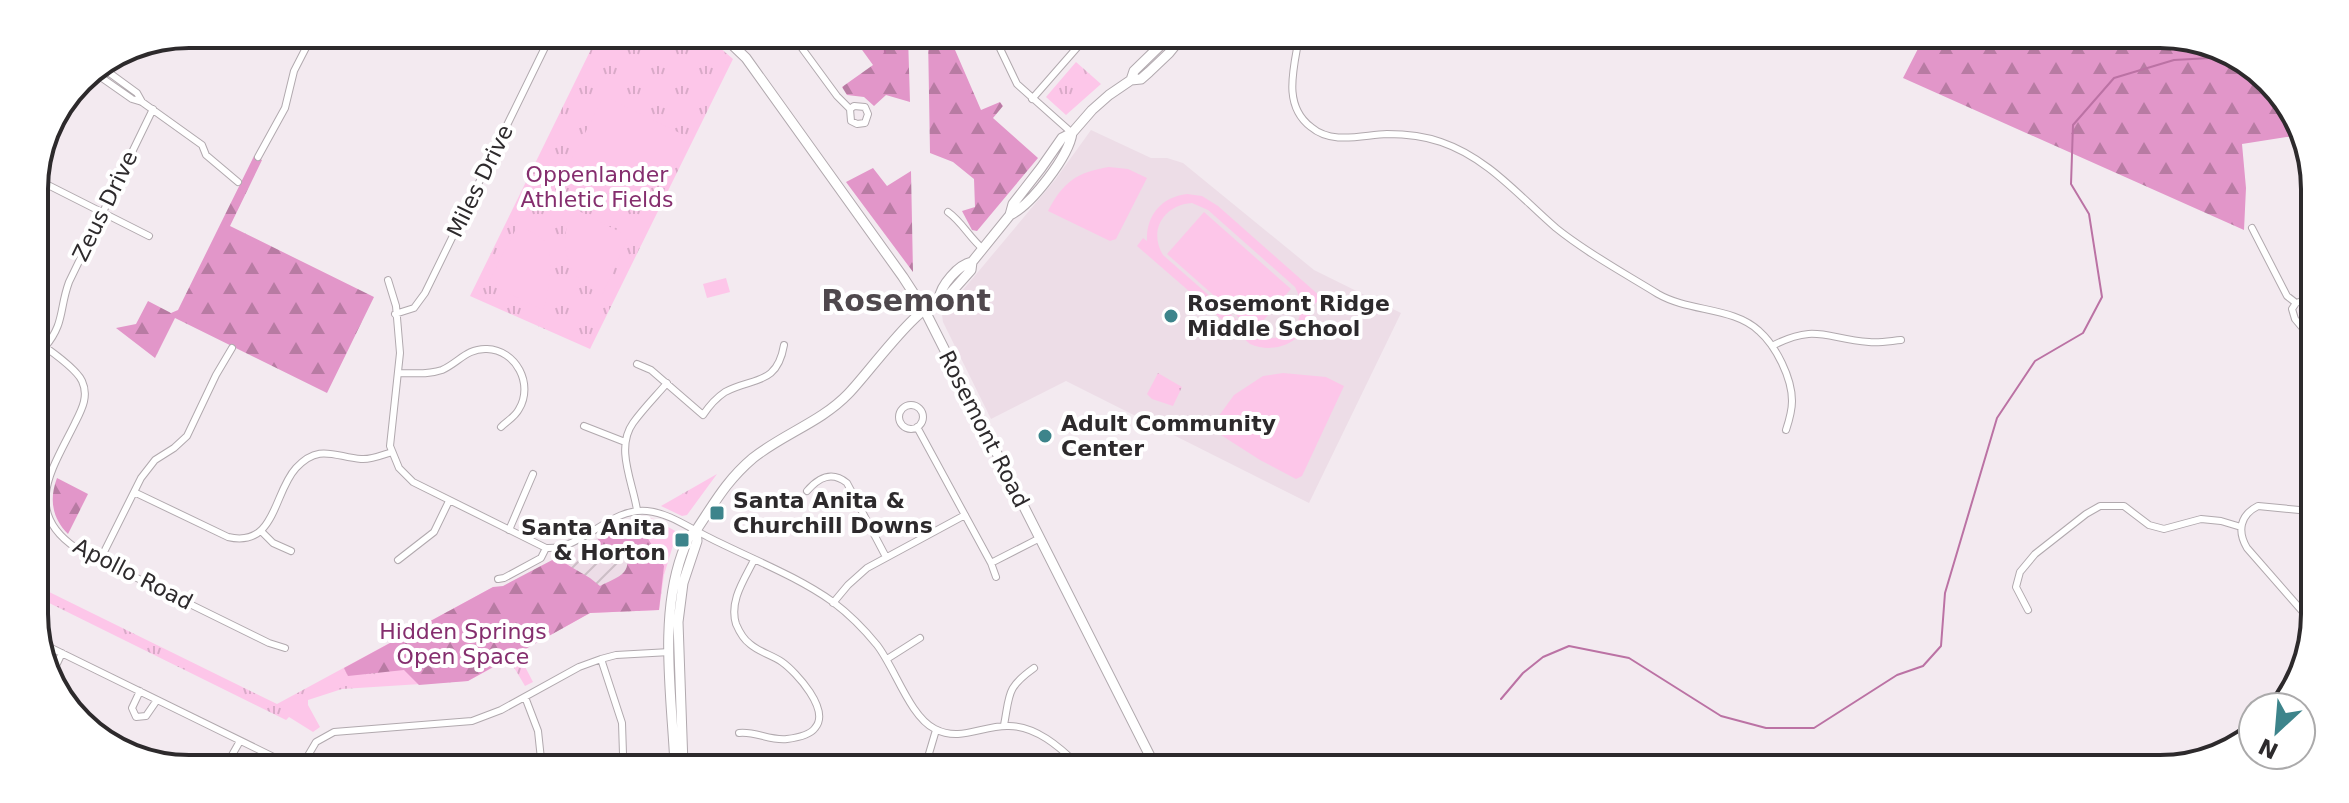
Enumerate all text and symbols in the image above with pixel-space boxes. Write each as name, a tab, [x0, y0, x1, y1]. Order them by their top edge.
street label: Miles Drive	[442, 121, 518, 241]
street label: Zeus Drive	[68, 147, 142, 265]
park label: Oppenlander Athletic Fields	[521, 162, 673, 212]
district label: Rosemont	[821, 283, 991, 318]
place label: Rosemont Ridge Middle School	[1187, 291, 1390, 341]
marker: Rosemont Ridge Middle School	[1162, 307, 1180, 325]
street label: Rosemont Road	[934, 347, 1034, 511]
place label: Adult Community Center	[1061, 411, 1276, 461]
marker: Adult Community Center	[1036, 427, 1054, 445]
place label: Santa Anita & Churchill Downs	[733, 488, 933, 538]
marker: Santa Anita & Churchill Downs	[708, 504, 726, 522]
place label: Santa Anita & Horton	[521, 515, 666, 565]
marker: Santa Anita & Horton	[673, 531, 691, 549]
street label: Apollo Road	[69, 533, 197, 615]
park label: Hidden Springs Open Space	[379, 619, 547, 669]
north arrow	[2237, 691, 2317, 771]
text: N	[2255, 733, 2282, 764]

